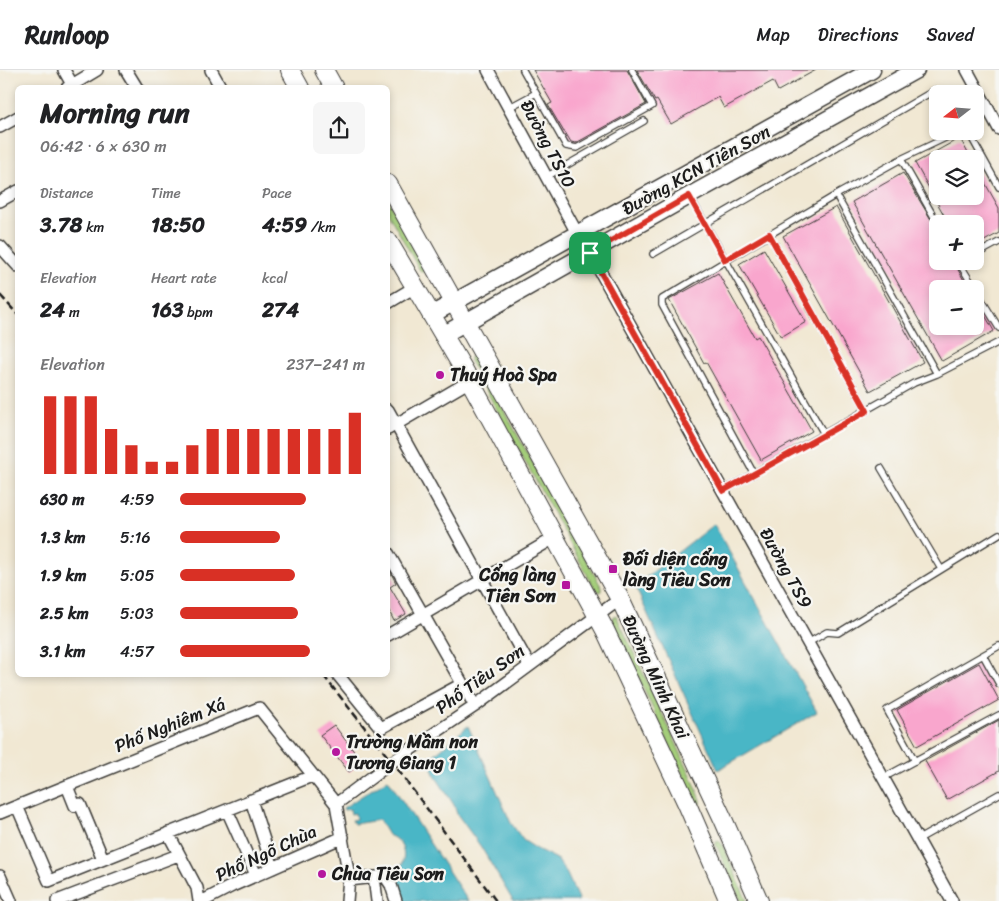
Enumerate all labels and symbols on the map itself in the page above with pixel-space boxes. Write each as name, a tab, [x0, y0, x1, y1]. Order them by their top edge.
north arrow	[929, 85, 984, 140]
street label: Đường TS10	[511, 94, 585, 194]
street label: Đường KCN Tiên Sơn	[616, 116, 777, 224]
pin	[569, 232, 611, 274]
place label: Thuý Hoà Spa	[450, 359, 558, 391]
marker: Thuý Hoà Spa	[434, 369, 446, 381]
street label: Đường TS9	[751, 522, 821, 614]
place label: Đối diện cổng làng Tiêu Sơn	[622, 543, 731, 596]
place label: Cổng làng Tiên Sơn	[478, 559, 556, 612]
marker: Đối diện cổng làng Tiêu Sơn	[607, 563, 619, 575]
marker: Cổng làng Tiên Sơn	[560, 579, 572, 591]
street label: Đường Minh Khai	[613, 610, 699, 745]
street label: Phố Tiêu Sơn	[428, 635, 532, 723]
street label: Phố Nghiêm Xá	[110, 688, 230, 762]
place label: Trường Mầm non Tương Giang 1	[346, 726, 478, 779]
marker: Trường Mầm non Tương Giang 1	[330, 746, 342, 758]
street label: Phố Ngõ Chùa	[210, 815, 322, 891]
place label: Chùa Tiêu Sơn	[331, 858, 444, 890]
marker: Chùa Tiêu Sơn	[316, 868, 328, 880]

